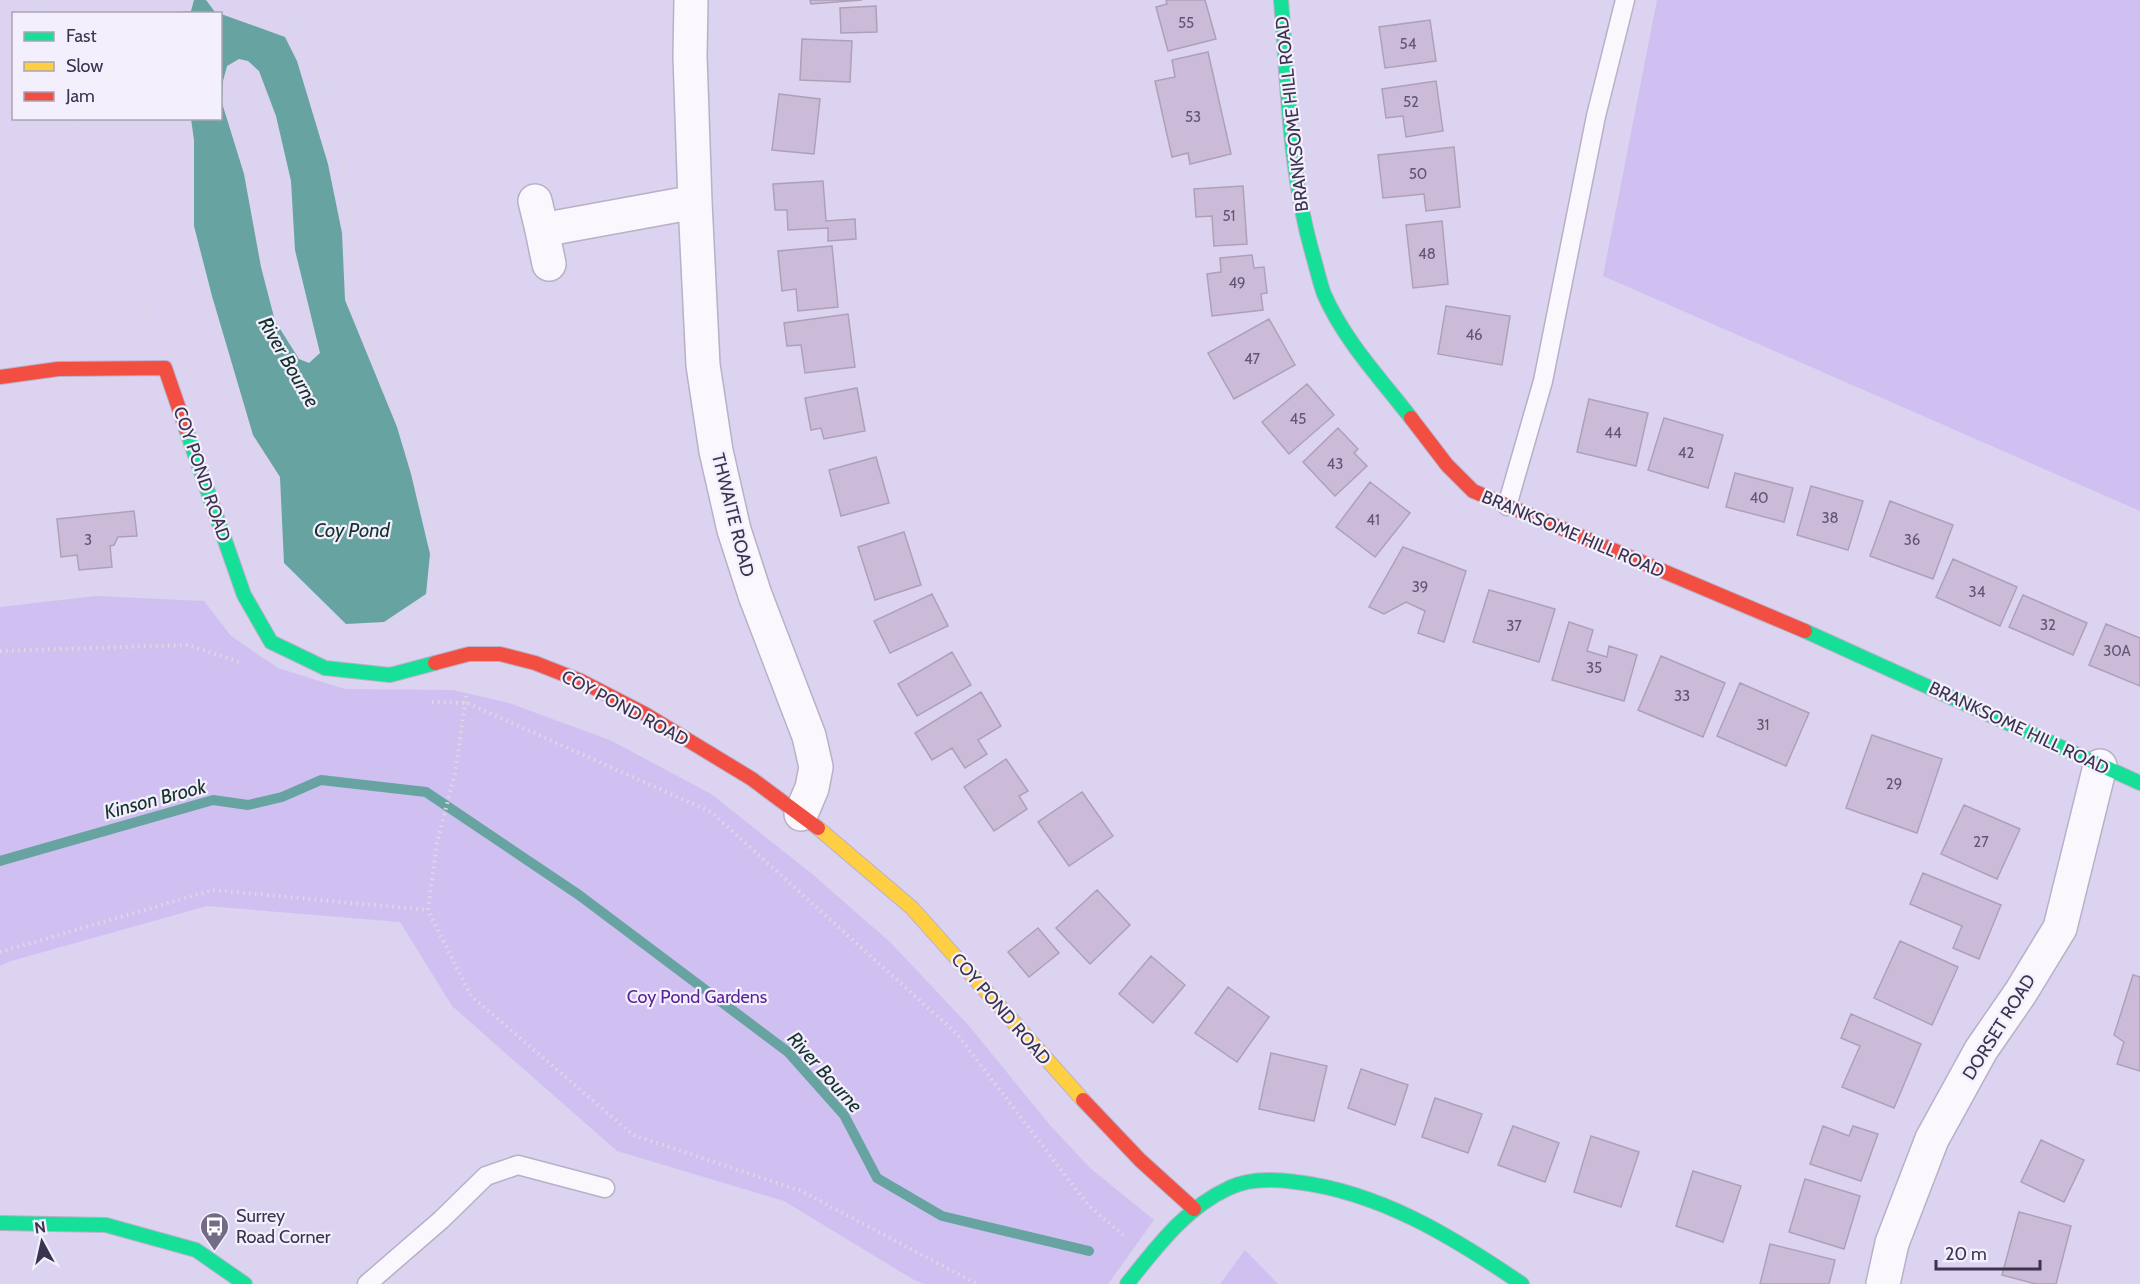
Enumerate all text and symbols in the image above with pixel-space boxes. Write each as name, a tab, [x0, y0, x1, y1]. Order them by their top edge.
legend	[12, 12, 222, 120]
house number: 55	[1178, 14, 1194, 32]
street label: BRANKSOME HILL ROAD	[1271, 15, 1313, 213]
text: Fast	[66, 25, 97, 47]
house number: 54	[1400, 35, 1417, 53]
text: Slow	[66, 55, 103, 77]
text: Jam	[65, 85, 95, 107]
house number: 52	[1403, 93, 1419, 111]
house number: 53	[1185, 108, 1201, 126]
house number: 50	[1409, 165, 1427, 183]
house number: 51	[1222, 207, 1236, 225]
house number: 48	[1418, 245, 1436, 263]
house number: 49	[1228, 274, 1246, 292]
water label: River Bourne	[253, 312, 325, 412]
house number: 46	[1465, 326, 1483, 344]
house number: 47	[1244, 350, 1261, 368]
street label: COY POND ROAD	[169, 404, 235, 544]
house number: 45	[1290, 410, 1306, 428]
house number: 44	[1604, 424, 1622, 442]
house number: 42	[1678, 444, 1694, 462]
street label: THWAITE ROAD	[707, 451, 759, 579]
house number: 43	[1327, 455, 1343, 473]
street label: BRANKSOME HILL ROAD	[1478, 486, 1668, 582]
house number: 40	[1749, 489, 1769, 507]
house number: 38	[1821, 509, 1839, 527]
house number: 41	[1366, 511, 1380, 529]
water label: Coy Pond	[314, 518, 391, 542]
house number: 3	[84, 531, 92, 549]
house number: 36	[1904, 531, 1920, 549]
house number: 39	[1412, 578, 1428, 596]
house number: 34	[1969, 583, 1986, 601]
house number: 32	[2040, 616, 2056, 634]
house number: 37	[1506, 617, 1522, 635]
house number: 30A	[2103, 642, 2132, 660]
house number: 35	[1586, 659, 1602, 677]
street label: COY POND ROAD	[558, 665, 692, 751]
street label: BRANKSOME HILL ROAD	[1925, 677, 2113, 779]
house number: 33	[1674, 687, 1690, 705]
house number: 31	[1756, 716, 1770, 734]
water label: Kinson Brook	[101, 774, 210, 824]
house number: 29	[1886, 775, 1902, 793]
house number: 27	[1973, 833, 1989, 851]
street label: COY POND ROAD	[946, 949, 1056, 1069]
street label: DORSET ROAD	[1958, 970, 2040, 1084]
park label: Coy Pond Gardens	[627, 986, 767, 1008]
water label: River Bourne	[782, 1027, 868, 1117]
place label: Surrey Road Corner	[236, 1205, 331, 1248]
bus stop icon: Surrey Road Corner	[199, 1210, 231, 1252]
north arrow	[12, 1212, 72, 1272]
text: N	[33, 1217, 47, 1238]
scale bar	[1936, 1233, 2040, 1271]
text: 20 m	[1945, 1243, 1987, 1265]

